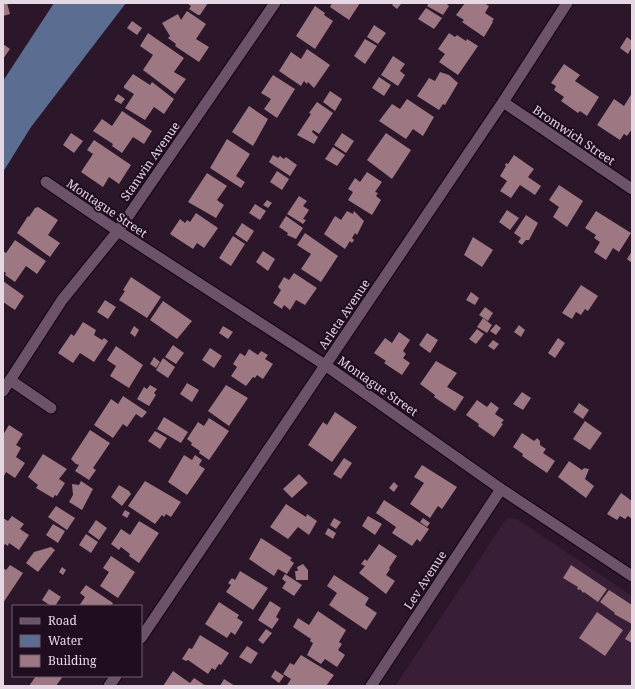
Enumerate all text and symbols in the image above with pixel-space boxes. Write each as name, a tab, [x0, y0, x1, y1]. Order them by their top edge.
street label: Bromwich Street	[529, 101, 619, 169]
street label: Stanwin Avenue	[116, 118, 184, 204]
street label: Montague Street	[63, 175, 151, 241]
street label: Arleta Avenue	[314, 276, 374, 352]
street label: Montague Street	[335, 352, 421, 420]
street label: Lev Avenue	[400, 547, 450, 613]
legend	[12, 605, 142, 677]
text: Road	[48, 612, 78, 629]
text: Water	[48, 632, 83, 649]
text: Building	[48, 652, 97, 669]

